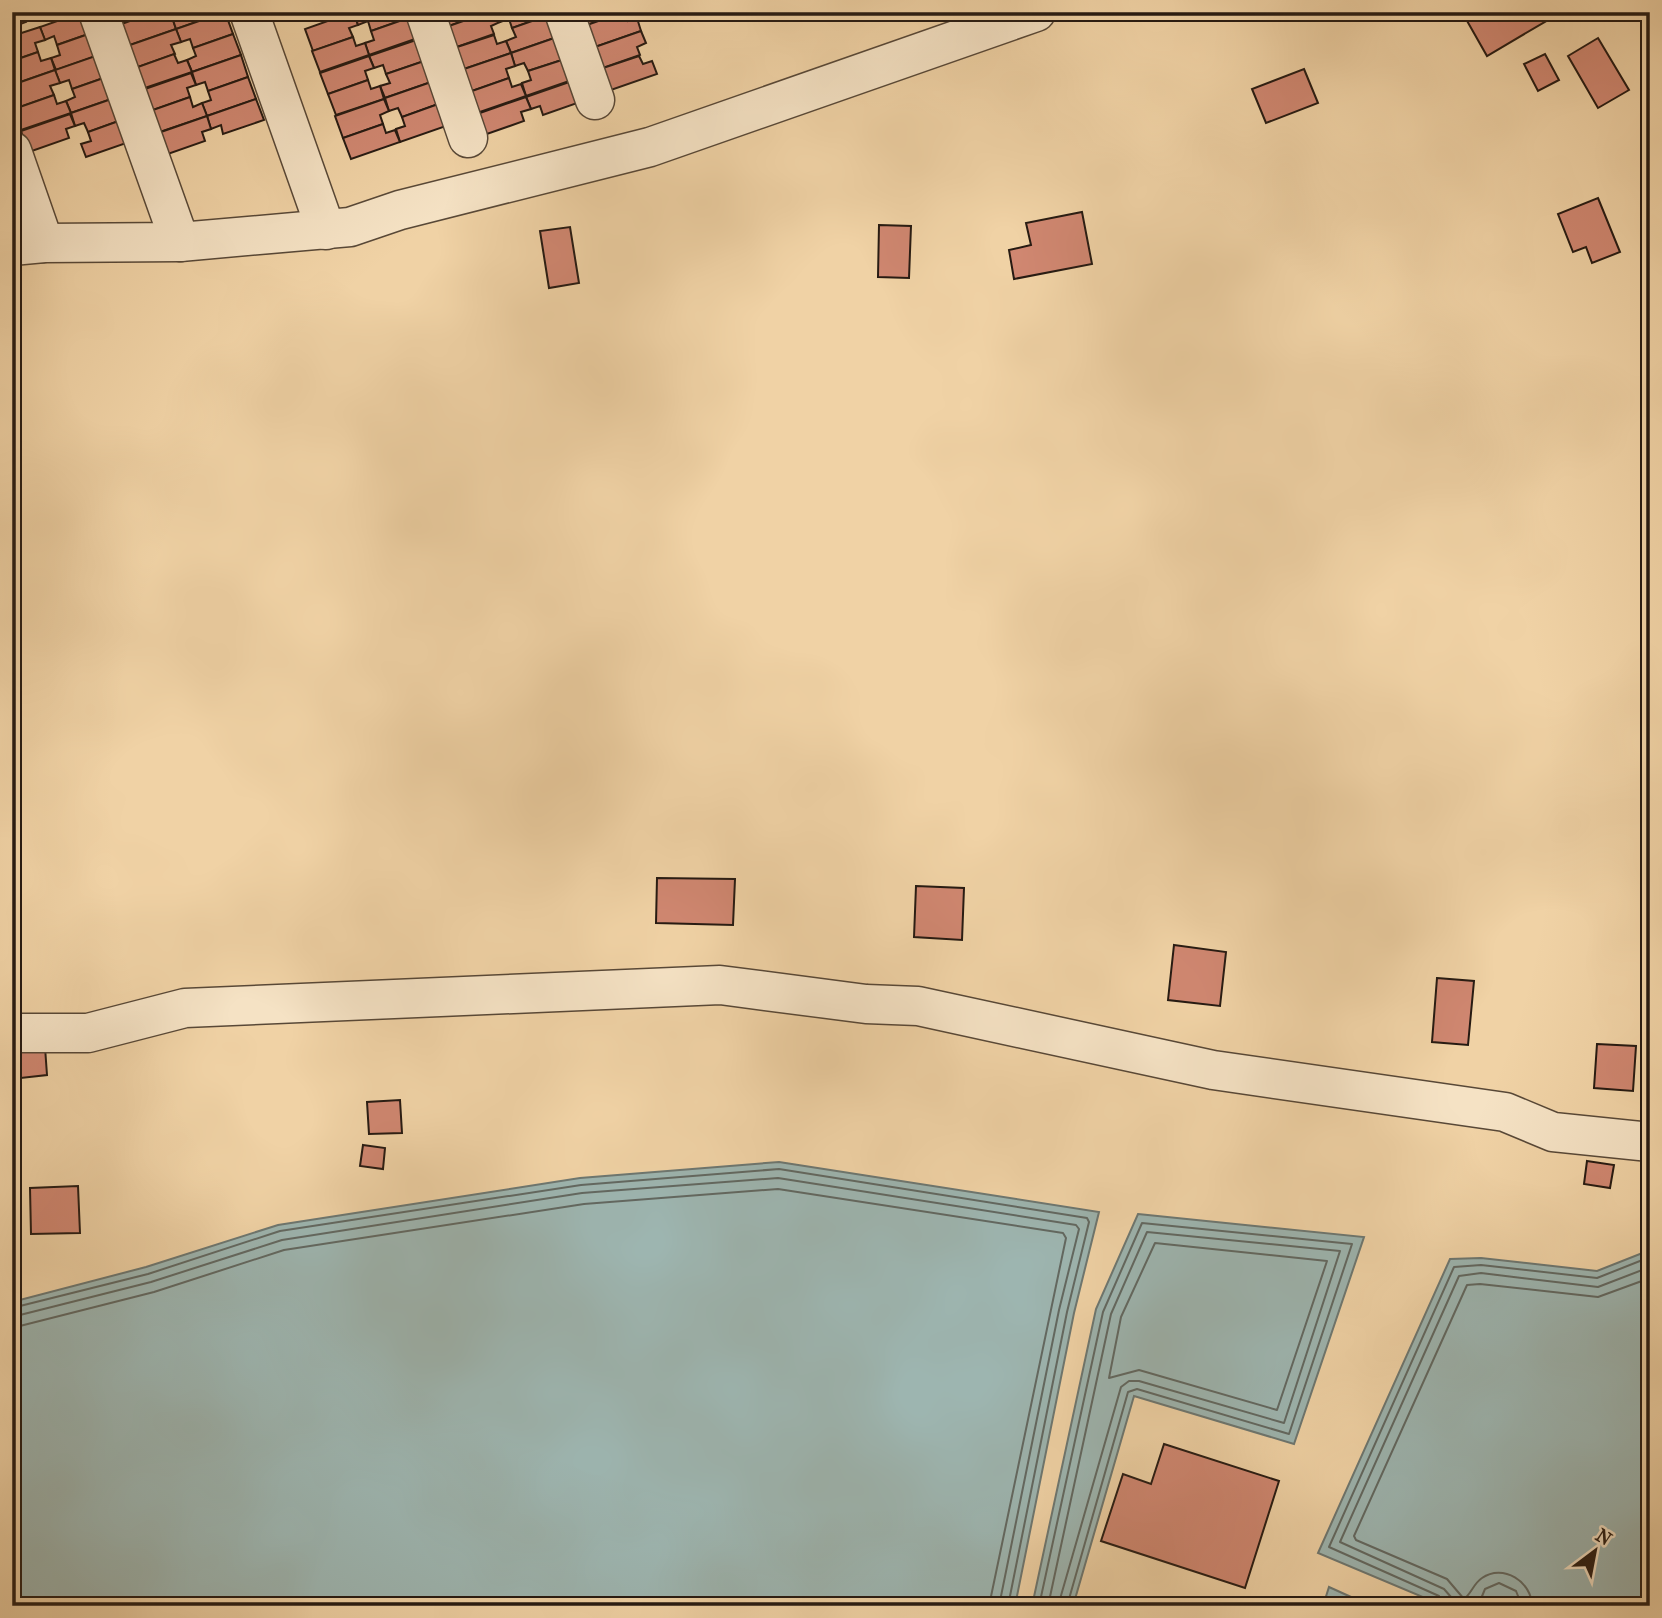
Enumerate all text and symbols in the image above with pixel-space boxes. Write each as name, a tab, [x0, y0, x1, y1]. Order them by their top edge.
north arrow	[1560, 1516, 1630, 1586]
text: N	[1592, 1524, 1616, 1551]

